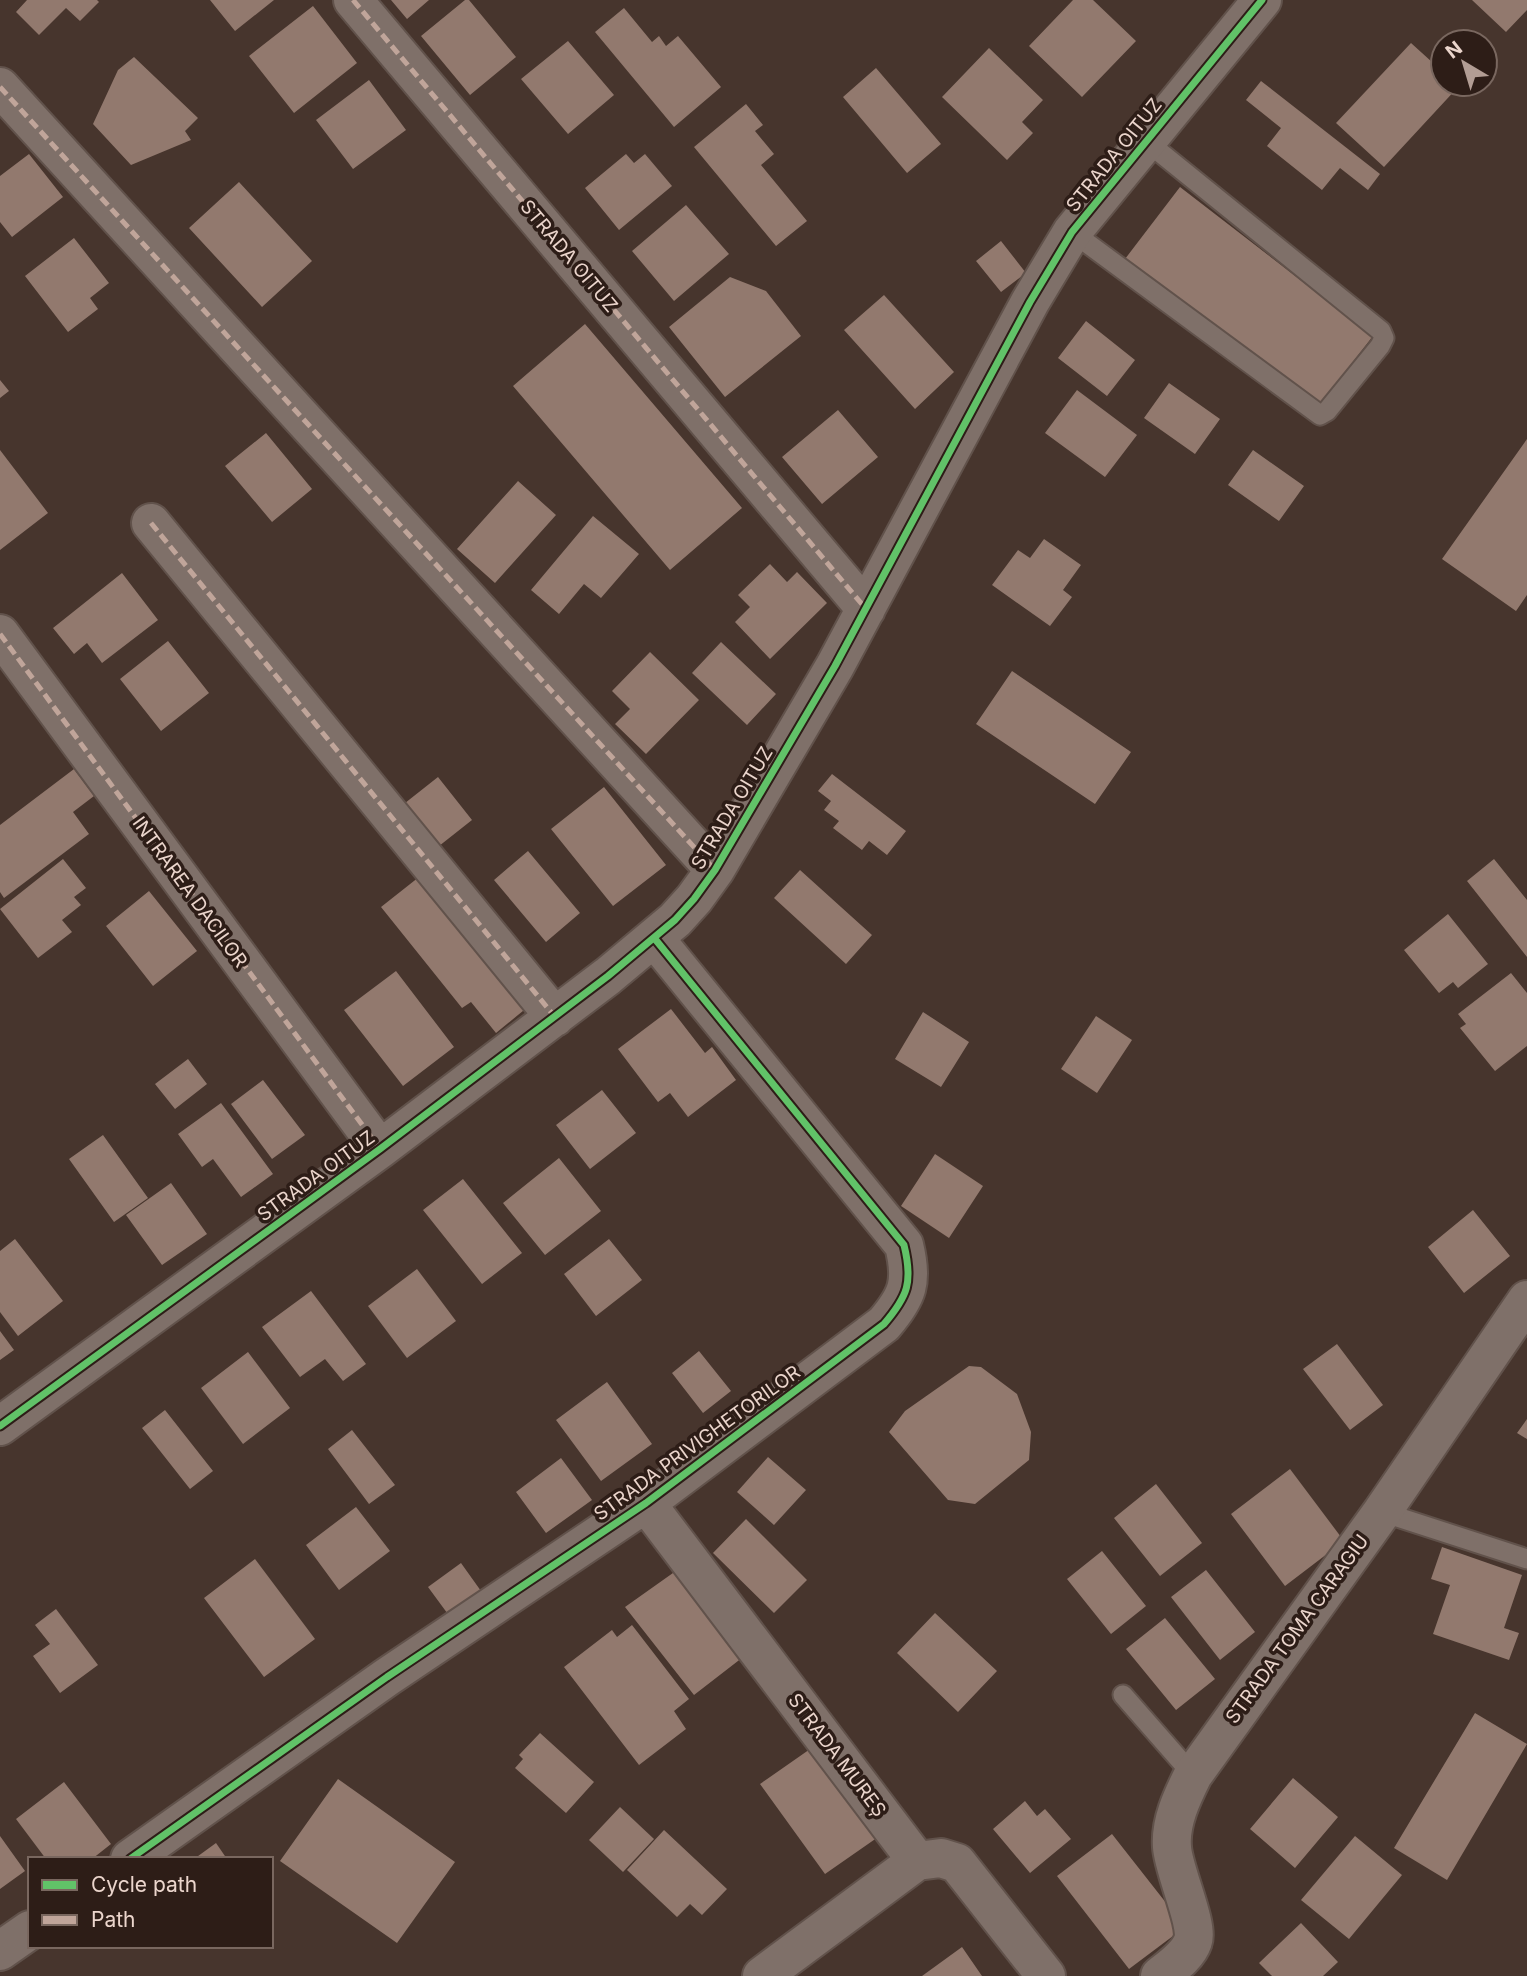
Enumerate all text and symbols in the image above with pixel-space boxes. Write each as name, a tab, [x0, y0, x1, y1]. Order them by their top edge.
north arrow	[1429, 28, 1499, 98]
text: N	[1441, 36, 1467, 64]
street label: STRADA OITUZ	[1061, 94, 1167, 216]
street label: STRADA OITUZ	[515, 195, 623, 317]
street label: STRADA OITUZ	[686, 742, 778, 874]
street label: INTRAREA DACILOR	[128, 812, 252, 972]
street label: STRADA OITUZ	[253, 1126, 379, 1226]
street label: STRADA PRIVIGHETORILOR	[589, 1360, 805, 1526]
street label: STRADA TOMA CARAGIU	[1221, 1530, 1373, 1728]
street label: STRADA MUREȘ	[783, 1689, 891, 1821]
legend	[28, 1857, 273, 1948]
text: Cycle path	[91, 1872, 197, 1897]
text: Path	[91, 1907, 136, 1932]

